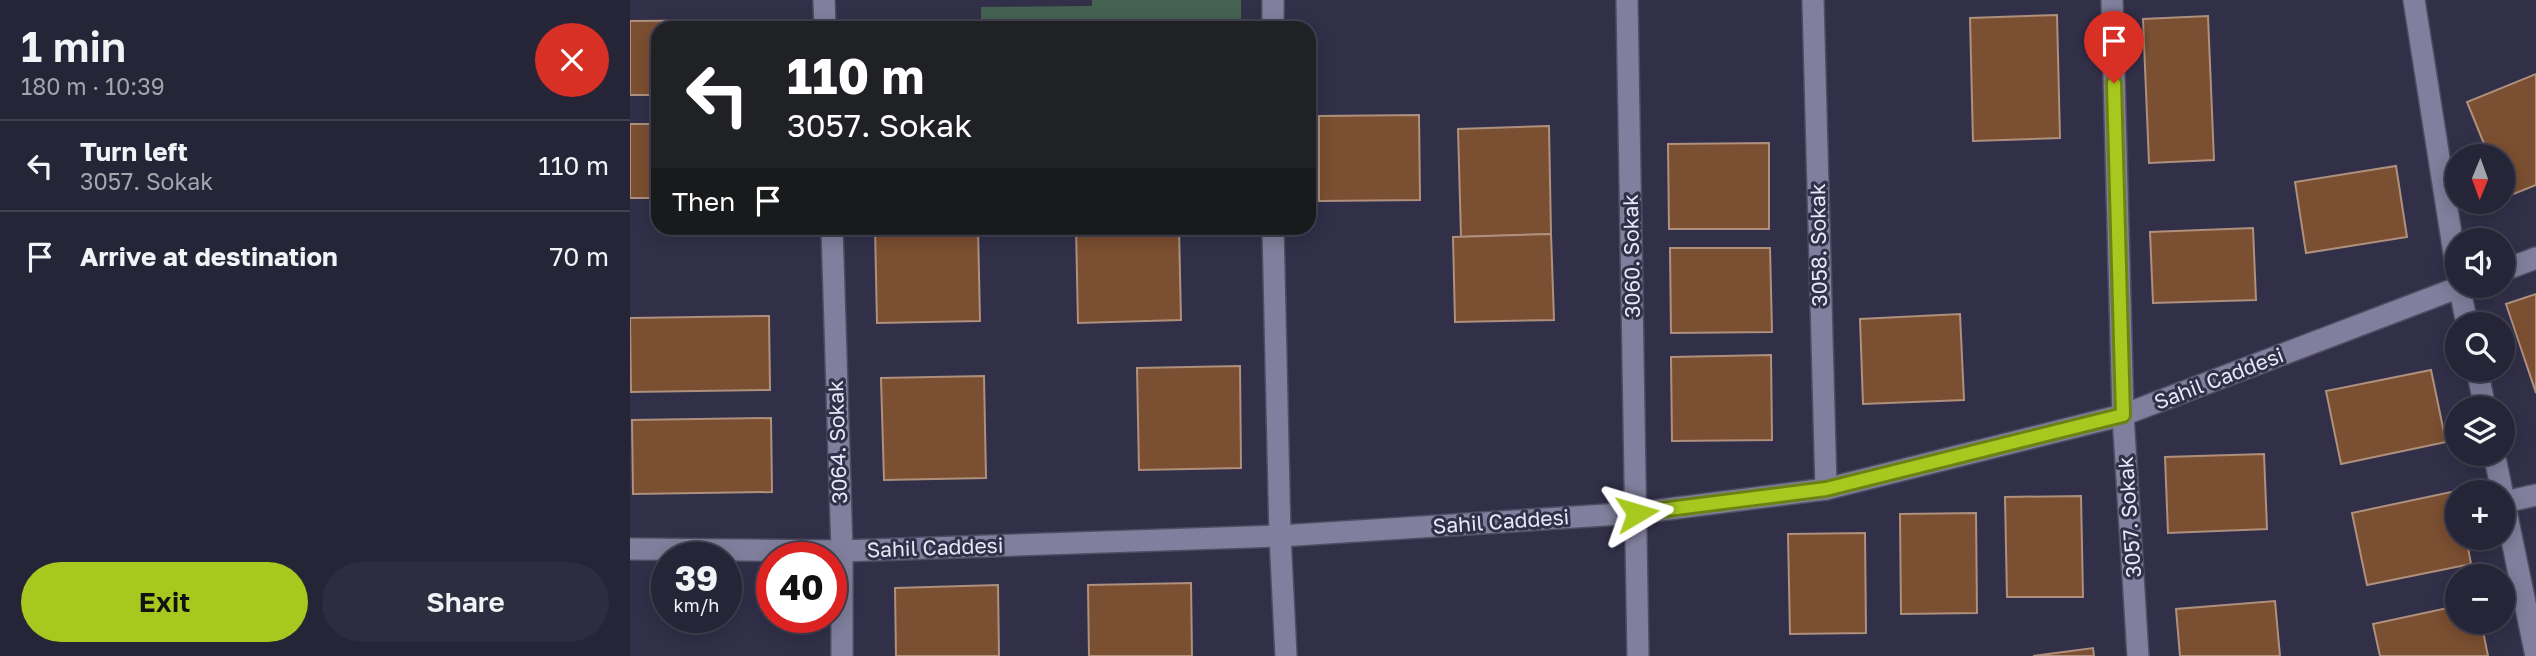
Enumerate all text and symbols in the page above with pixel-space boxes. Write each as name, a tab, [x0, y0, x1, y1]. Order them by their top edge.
pin	[2084, 11, 2144, 83]
text: 1 min	[21, 21, 126, 71]
icon: arrive	[2095, 22, 2133, 60]
button: close	[535, 23, 609, 97]
text: 110 m	[787, 46, 924, 105]
icon: left	[672, 49, 763, 140]
text: 180 m · 10:39	[21, 72, 165, 100]
text: 3057. Sokak	[787, 106, 972, 144]
text: Turn left	[80, 136, 188, 167]
north arrow	[2445, 144, 2515, 214]
map controls	[2445, 144, 2515, 634]
icon: left	[21, 147, 59, 185]
text: 110 m	[538, 150, 609, 181]
text: 3057. Sokak	[80, 167, 213, 195]
icon: arrive	[749, 182, 787, 220]
street label: 3058. Sokak	[1804, 183, 1832, 307]
text: Then	[672, 186, 735, 217]
street label: 3060. Sokak	[1617, 194, 1645, 318]
button: sound	[2445, 228, 2515, 298]
icon: arrive	[21, 238, 59, 276]
text: Arrive at destination	[80, 241, 338, 272]
text: 70 m	[550, 241, 609, 272]
button: search	[2445, 312, 2515, 382]
street label: Sahil Caddesi	[2150, 341, 2287, 415]
street label: 3064. Sokak	[822, 380, 852, 504]
button: layers	[2445, 396, 2515, 466]
street label: 3057. Sokak	[2112, 455, 2146, 579]
position arrow	[1600, 476, 1674, 550]
button: +	[2445, 480, 2515, 550]
street label: Sahil Caddesi	[1432, 503, 1570, 539]
street label: Sahil Caddesi	[866, 532, 1004, 562]
speed limit sign: 40	[756, 542, 847, 633]
text: 39	[675, 557, 718, 599]
button: Exit	[21, 562, 308, 642]
button: Share	[322, 562, 609, 642]
button: −	[2445, 564, 2515, 634]
text: km/h	[674, 594, 719, 616]

